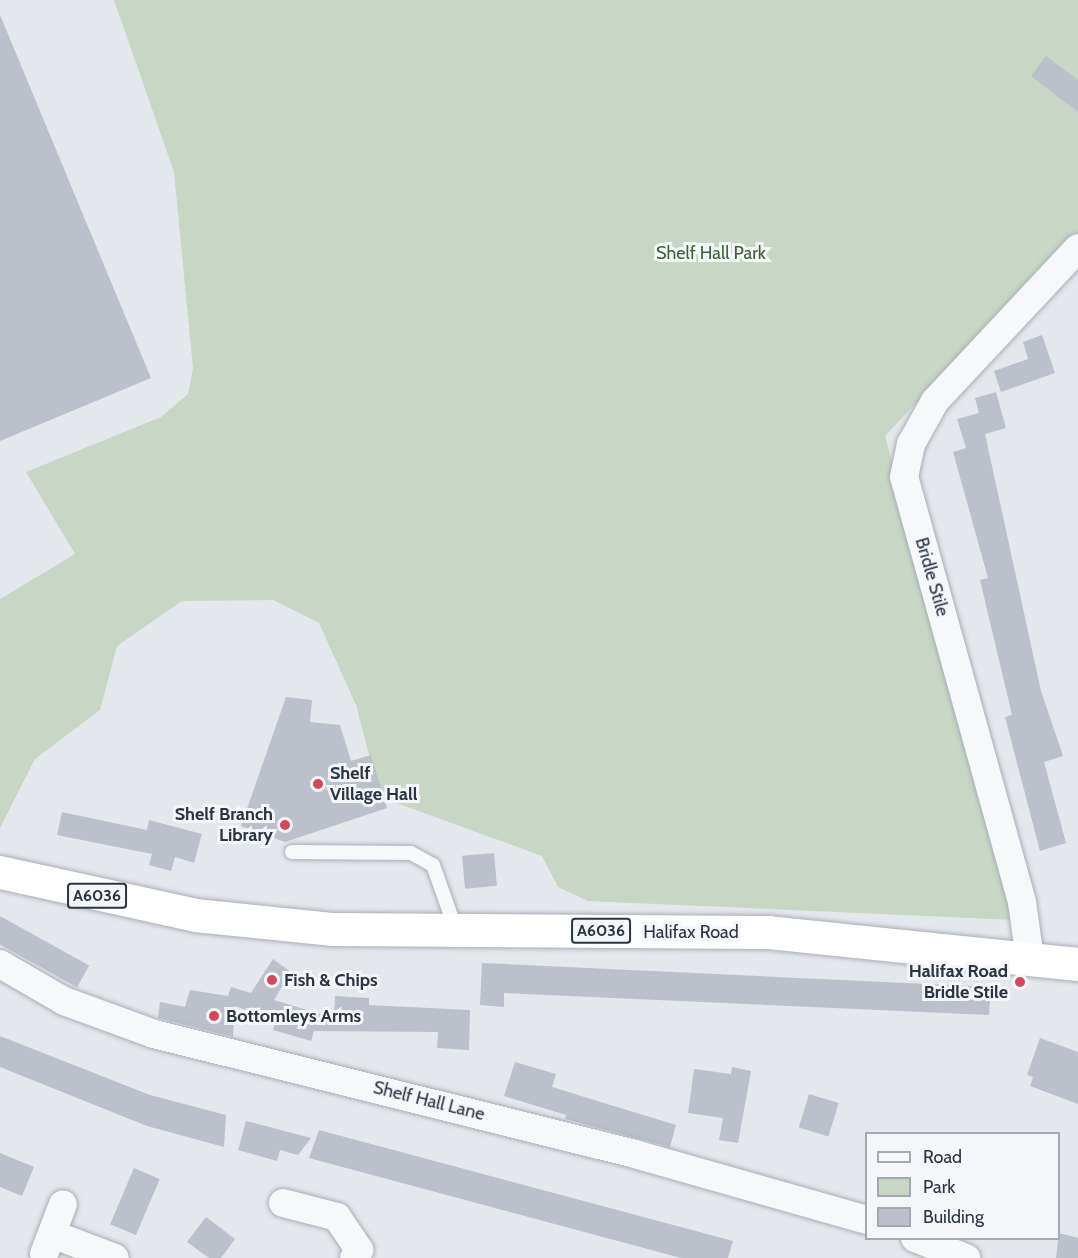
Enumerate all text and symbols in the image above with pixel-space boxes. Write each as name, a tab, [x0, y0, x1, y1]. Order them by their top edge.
park label: Shelf Hall Park	[656, 242, 766, 264]
street label: Bridle Stile	[910, 535, 954, 619]
place label: Shelf Village Hall	[330, 763, 417, 806]
marker: Shelf Village Hall	[311, 777, 325, 791]
place label: Shelf Branch Library	[175, 804, 273, 846]
marker: Shelf Branch Library	[278, 818, 292, 832]
road number: A6036	[67, 883, 127, 909]
road number: A6036	[571, 918, 631, 944]
street label: Halifax Road	[643, 921, 739, 943]
place label: Halifax Road Bridle Stile	[909, 961, 1008, 1004]
place label: Fish & Chips	[284, 969, 378, 991]
marker: Fish & Chips	[265, 973, 279, 987]
marker: Halifax Road Bridle Stile	[1013, 975, 1027, 989]
place label: Bottomleys Arms	[226, 1005, 361, 1027]
marker: Bottomleys Arms	[207, 1009, 221, 1023]
street label: Shelf Hall Lane	[371, 1077, 487, 1125]
legend	[865, 1132, 1060, 1240]
text: Road	[923, 1146, 962, 1168]
text: Park	[923, 1176, 955, 1198]
text: Building	[923, 1206, 984, 1228]

